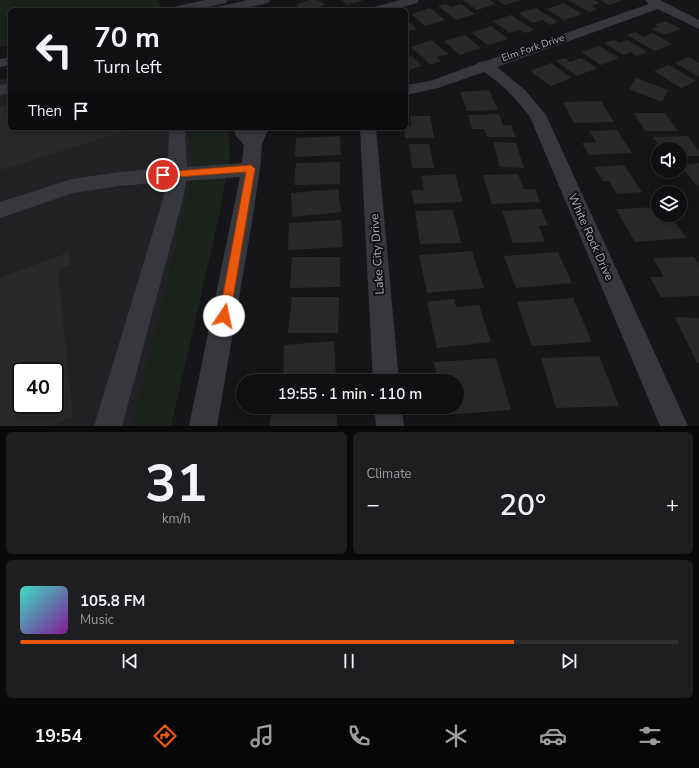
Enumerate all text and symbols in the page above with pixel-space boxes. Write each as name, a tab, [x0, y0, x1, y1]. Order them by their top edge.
text: 70 m	[94, 19, 160, 57]
icon: left	[28, 24, 80, 76]
street label: Elm Fork Drive	[500, 31, 566, 65]
text: Turn left	[94, 55, 162, 79]
icon: arrive	[70, 100, 92, 122]
text: Then	[28, 101, 62, 121]
map controls	[651, 142, 687, 222]
button: sound	[651, 142, 687, 178]
pin	[146, 158, 180, 192]
icon: arrive	[152, 164, 174, 186]
button: layers	[651, 186, 687, 222]
street label: White Rock Drive	[565, 191, 617, 283]
street label: Lake City Drive	[366, 213, 388, 295]
position arrow	[203, 295, 245, 337]
speed limit sign: 40	[12, 362, 64, 414]
text: 19:55 · 1 min · 110 m	[278, 384, 422, 404]
text: 31	[145, 448, 207, 519]
text: Climate	[367, 465, 412, 483]
text: 20°	[499, 485, 546, 526]
text: −	[367, 490, 380, 520]
text: +	[666, 490, 679, 520]
text: km/h	[162, 510, 191, 528]
text: 105.8 FM	[80, 591, 145, 611]
text: Music	[80, 611, 114, 629]
icon: previous	[119, 650, 141, 672]
icon: pause	[338, 650, 360, 672]
icon: next	[558, 650, 580, 672]
icon: directions	[151, 722, 179, 750]
icon: music	[248, 722, 276, 750]
icon: phone	[345, 722, 373, 750]
icon: climate	[442, 722, 470, 750]
icon: car	[539, 722, 567, 750]
icon: filters	[636, 722, 664, 750]
text: 19:54	[35, 724, 82, 748]

